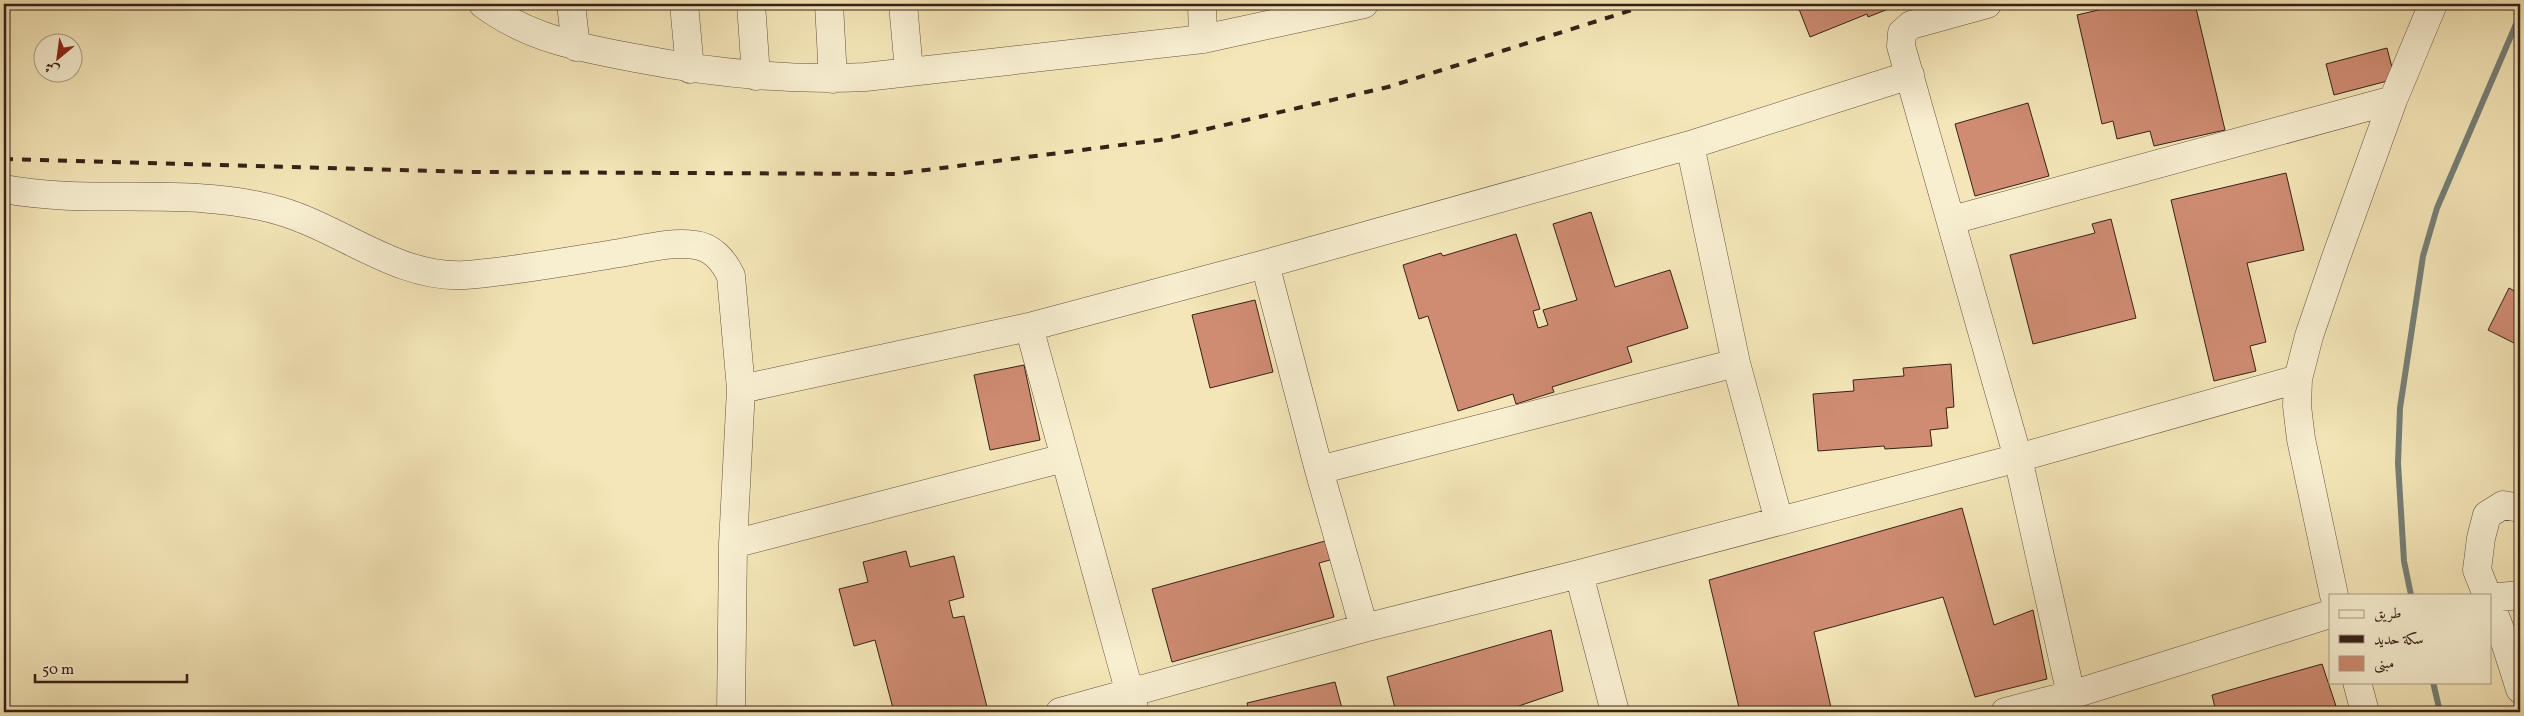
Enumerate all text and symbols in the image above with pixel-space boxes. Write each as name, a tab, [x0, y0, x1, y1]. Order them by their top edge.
north arrow	[32, 32, 82, 82]
text: ش	[42, 56, 63, 80]
legend	[2329, 594, 2492, 684]
text: طريق	[2374, 604, 2401, 625]
text: سكة حديد	[2374, 630, 2423, 651]
scale bar	[35, 651, 188, 683]
text: مبنى	[2374, 654, 2394, 675]
text: 50 m	[42, 660, 74, 681]

